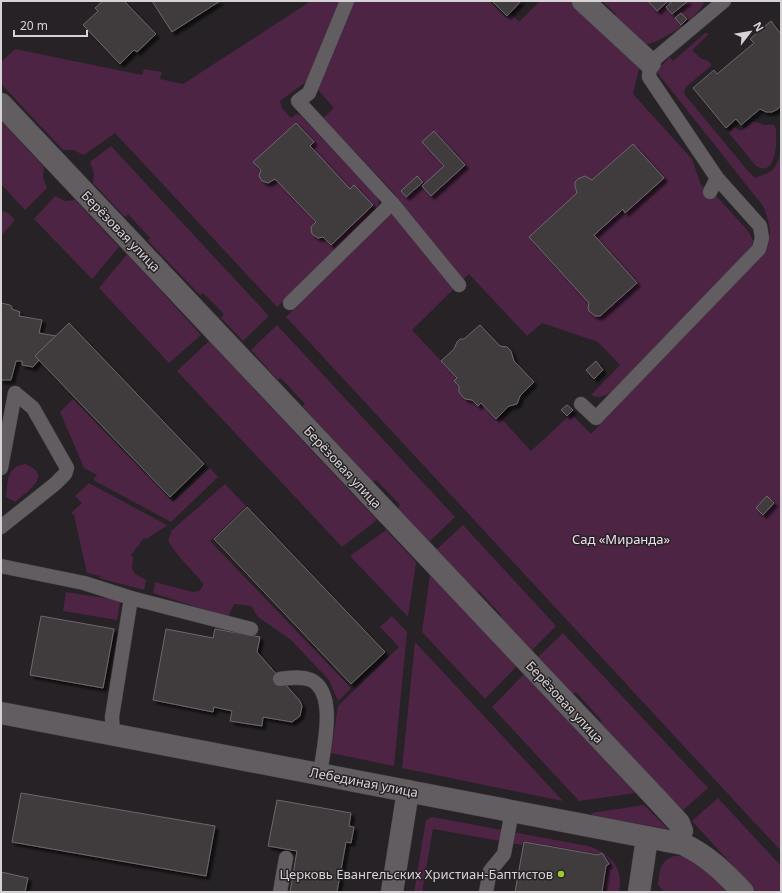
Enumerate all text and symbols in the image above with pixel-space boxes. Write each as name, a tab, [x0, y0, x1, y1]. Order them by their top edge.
scale bar	[14, 12, 87, 38]
north arrow	[730, 12, 770, 52]
text: 20 m	[20, 17, 48, 34]
text: N	[750, 19, 768, 34]
street label: Берёзовая улица	[78, 186, 164, 276]
street label: Берёзовая улица	[300, 422, 386, 512]
park label: Сад «Миранда»	[572, 530, 670, 548]
street label: Берёзовая улица	[522, 657, 608, 747]
street label: Лебединая улица	[308, 763, 420, 801]
place label: Церковь Евангельских Христиан-Баптистов	[279, 865, 553, 883]
marker: Церковь Евангельских Христиан-Баптистов	[556, 869, 566, 879]

